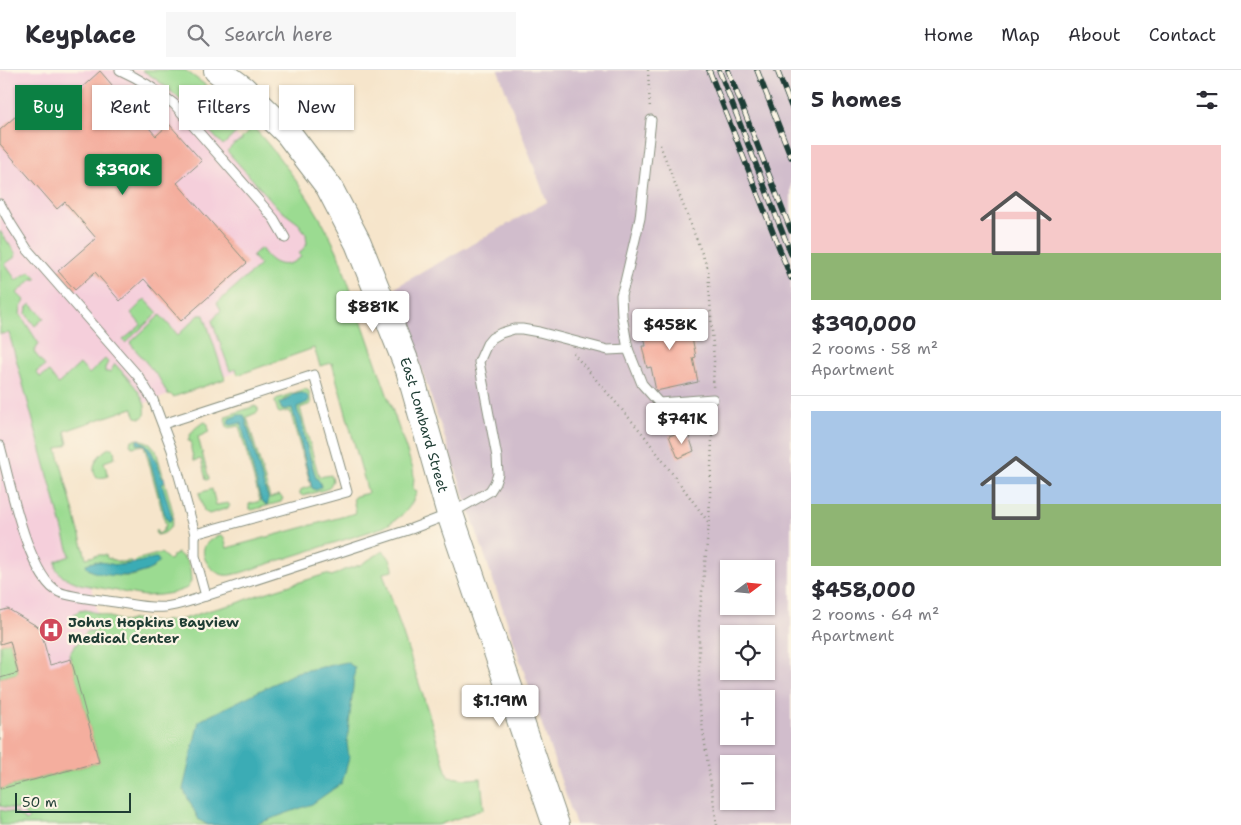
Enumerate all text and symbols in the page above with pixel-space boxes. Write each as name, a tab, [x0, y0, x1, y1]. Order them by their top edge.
search box	[166, 12, 516, 57]
text: Keyplace	[25, 19, 136, 51]
icon: search	[184, 21, 212, 49]
text: Search here	[224, 22, 333, 47]
text: Home	[924, 23, 973, 47]
text: Map	[1001, 23, 1040, 47]
text: About	[1068, 23, 1121, 47]
text: Contact	[1149, 23, 1216, 47]
chip: Buy	[15, 85, 82, 130]
chip: Rent	[92, 85, 169, 130]
chip: Filters	[179, 85, 269, 130]
chip: New	[279, 85, 354, 130]
text: 5 homes	[811, 86, 902, 114]
icon: filters	[1193, 86, 1221, 114]
pin: $390K	[88, 154, 158, 196]
text: $390K	[96, 159, 150, 180]
icon: home	[971, 178, 1061, 268]
pin: $881K	[338, 290, 408, 333]
text: $881K	[347, 296, 399, 317]
pin: $458K	[635, 308, 705, 351]
text: $390,000	[811, 310, 917, 338]
text: $458K	[643, 314, 697, 335]
text: 2 rooms · 58 m²	[811, 338, 938, 359]
street label: East Lombard Street	[396, 355, 453, 495]
text: Apartment	[811, 359, 894, 380]
pin: $741K	[647, 402, 717, 445]
text: $741K	[657, 408, 707, 429]
icon: home	[971, 443, 1061, 533]
north arrow	[720, 560, 775, 615]
map controls	[720, 560, 775, 810]
text: $458,000	[811, 576, 916, 604]
text: 2 rooms · 64 m²	[811, 604, 939, 625]
place label: Johns Hopkins Bayview Medical Center	[68, 613, 239, 647]
hospital icon: Johns Hopkins Bayview Medical Center	[38, 617, 64, 643]
button: locate	[720, 625, 775, 680]
text: Apartment	[811, 625, 894, 646]
pin: $1.19M	[459, 684, 541, 727]
text: $1.19M	[473, 690, 527, 711]
button: +	[720, 690, 775, 745]
button: −	[720, 755, 775, 810]
scale bar	[15, 790, 131, 813]
text: 50 m	[22, 793, 57, 811]

